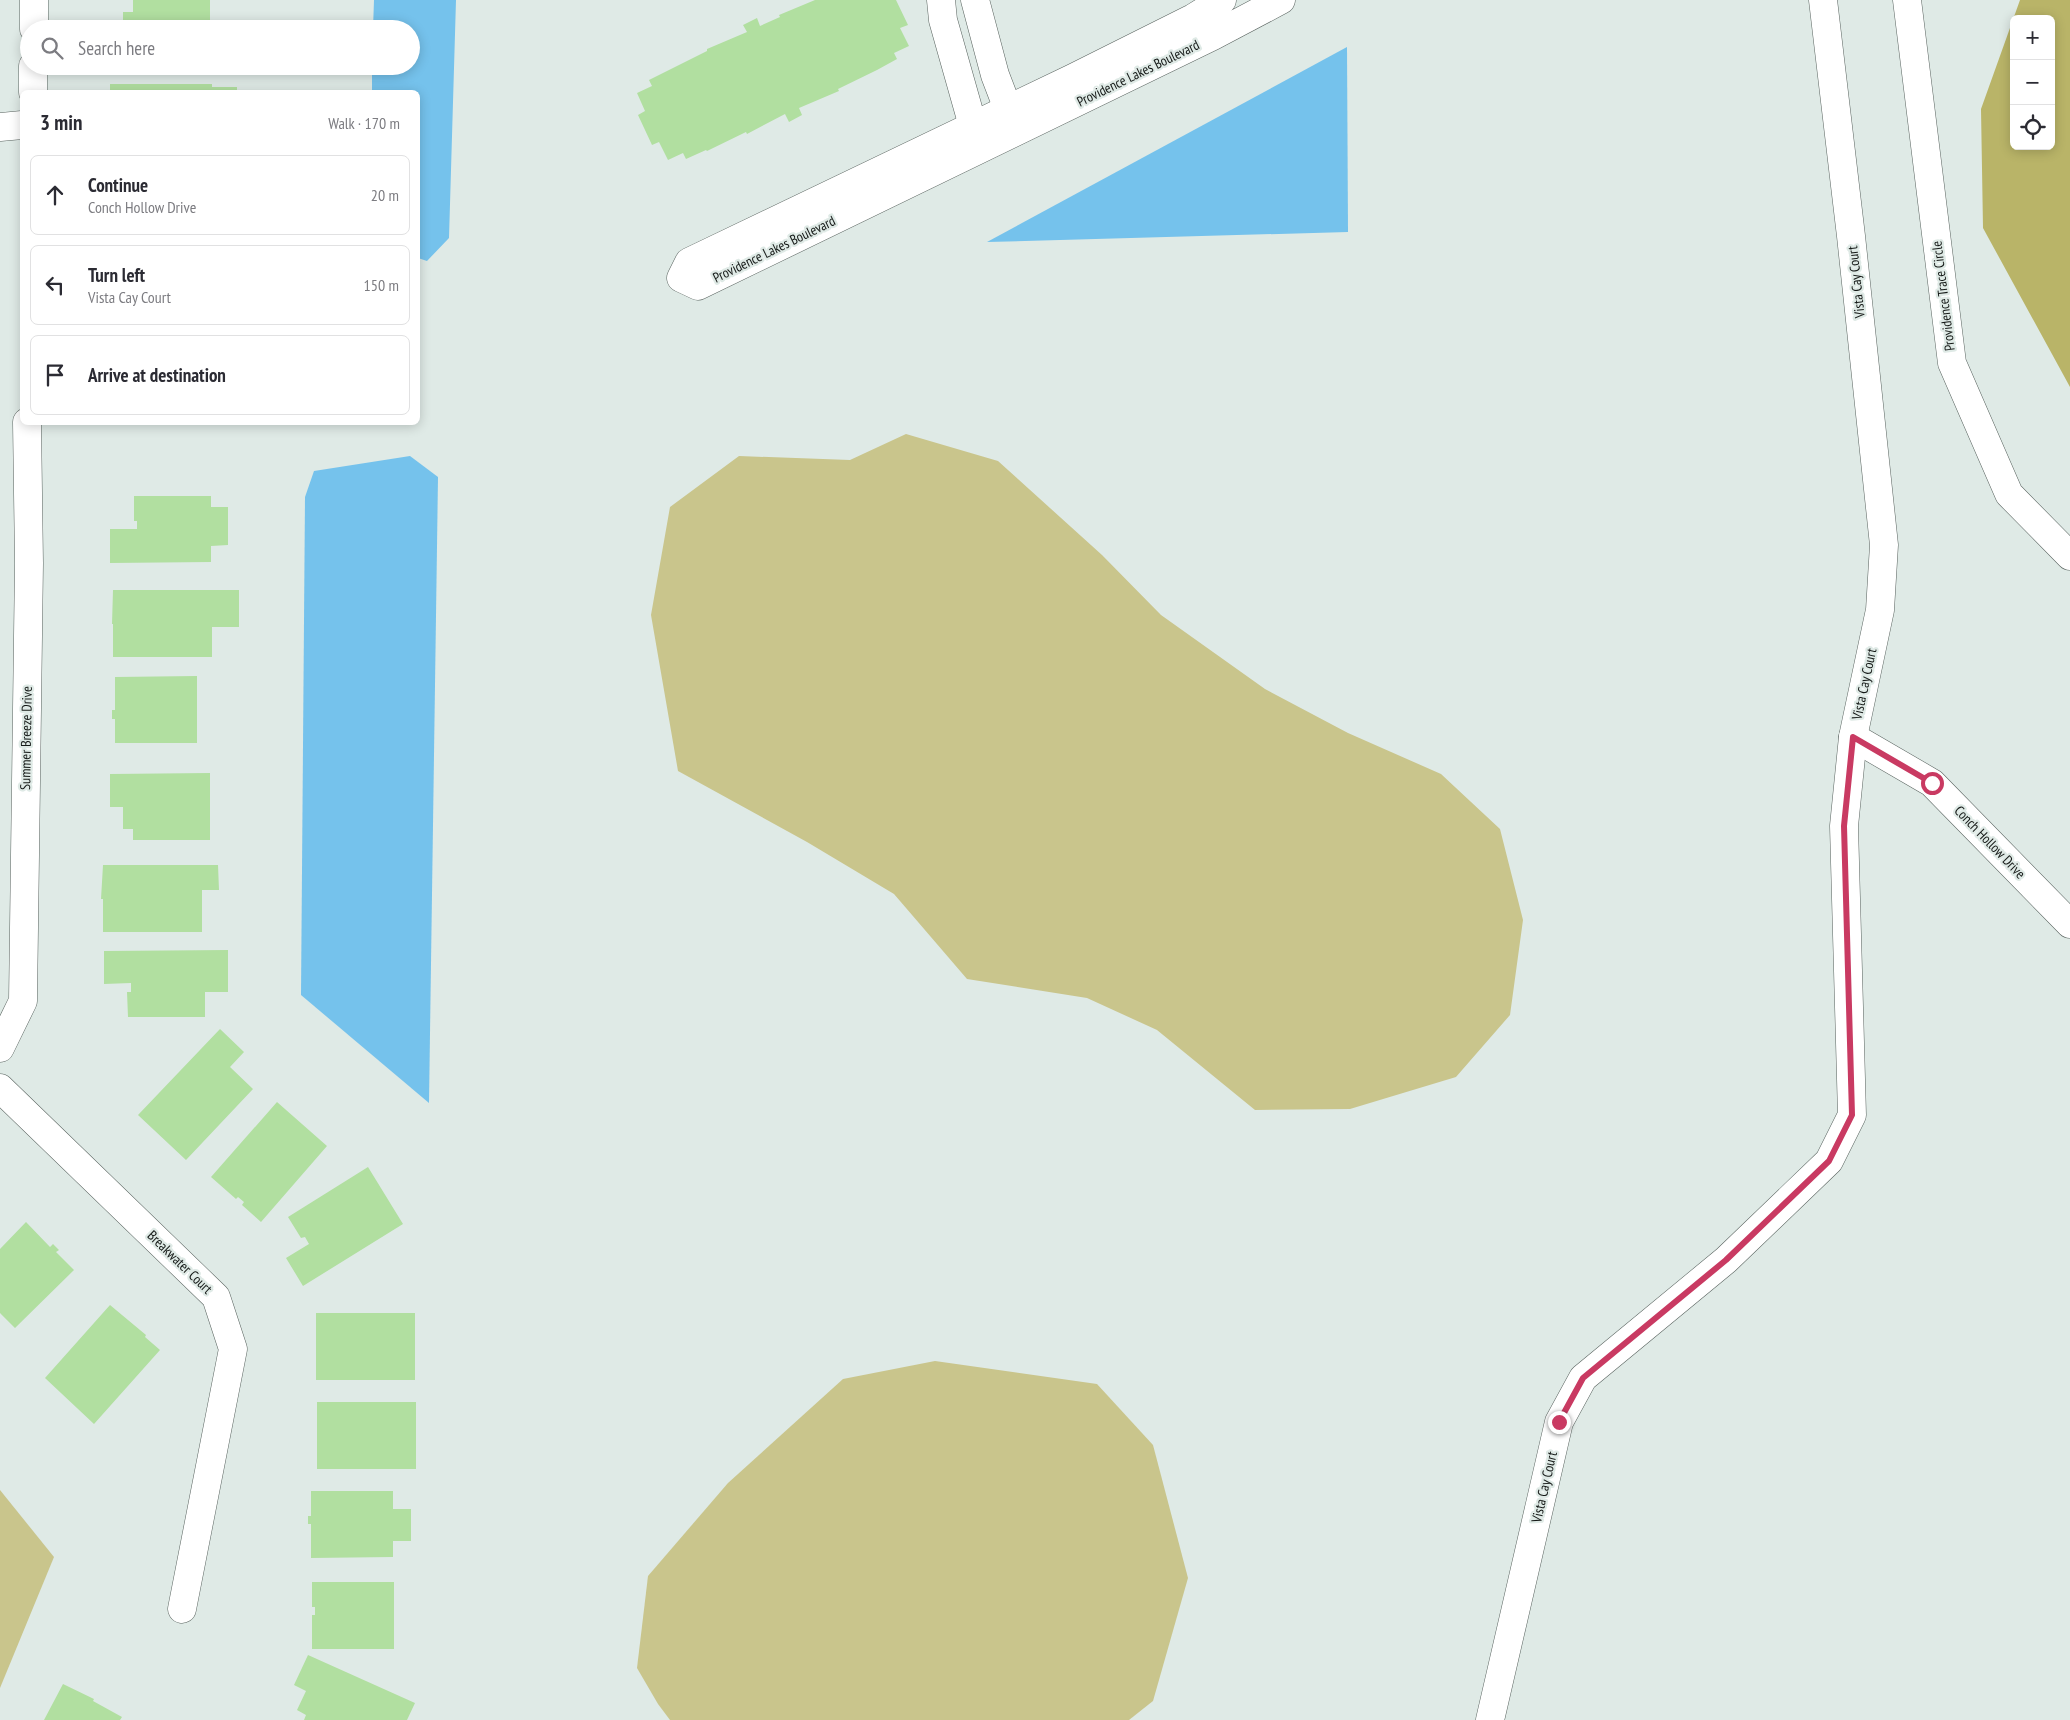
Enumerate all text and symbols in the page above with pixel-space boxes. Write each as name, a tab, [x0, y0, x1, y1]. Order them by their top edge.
map controls	[2010, 15, 2055, 150]
button: +	[2010, 15, 2055, 60]
search box	[20, 20, 420, 75]
icon: search	[38, 34, 66, 62]
text: Search here	[78, 36, 155, 60]
street label: Providence Lakes Boulevard	[1074, 36, 1202, 110]
button: −	[2010, 60, 2055, 105]
button: locate	[2010, 105, 2055, 150]
text: 3 min	[40, 109, 82, 136]
text: Walk · 170 m	[328, 113, 400, 133]
text: Continue	[88, 173, 148, 197]
icon: ahead	[41, 181, 69, 209]
text: 20 m	[371, 185, 399, 205]
text: Conch Hollow Drive	[88, 197, 196, 217]
street label: Providence Lakes Boulevard	[710, 212, 838, 286]
street label: Providence Trace Circle	[1927, 240, 1959, 352]
street label: Vista Cay Court	[1843, 245, 1869, 320]
text: Turn left	[88, 263, 145, 287]
icon: left	[41, 271, 69, 299]
text: 150 m	[364, 275, 399, 295]
text: Vista Cay Court	[88, 287, 171, 307]
icon: arrive	[41, 361, 69, 389]
text: Arrive at destination	[88, 363, 226, 387]
street label: Vista Cay Court	[1847, 647, 1880, 722]
street label: Summer Breeze Drive	[16, 686, 36, 790]
route start	[1921, 772, 1944, 795]
street label: Conch Hollow Drive	[1951, 802, 2030, 882]
street label: Breakwater Court	[144, 1226, 216, 1298]
route end	[1548, 1411, 1571, 1434]
street label: Vista Cay Court	[1527, 1450, 1561, 1525]

